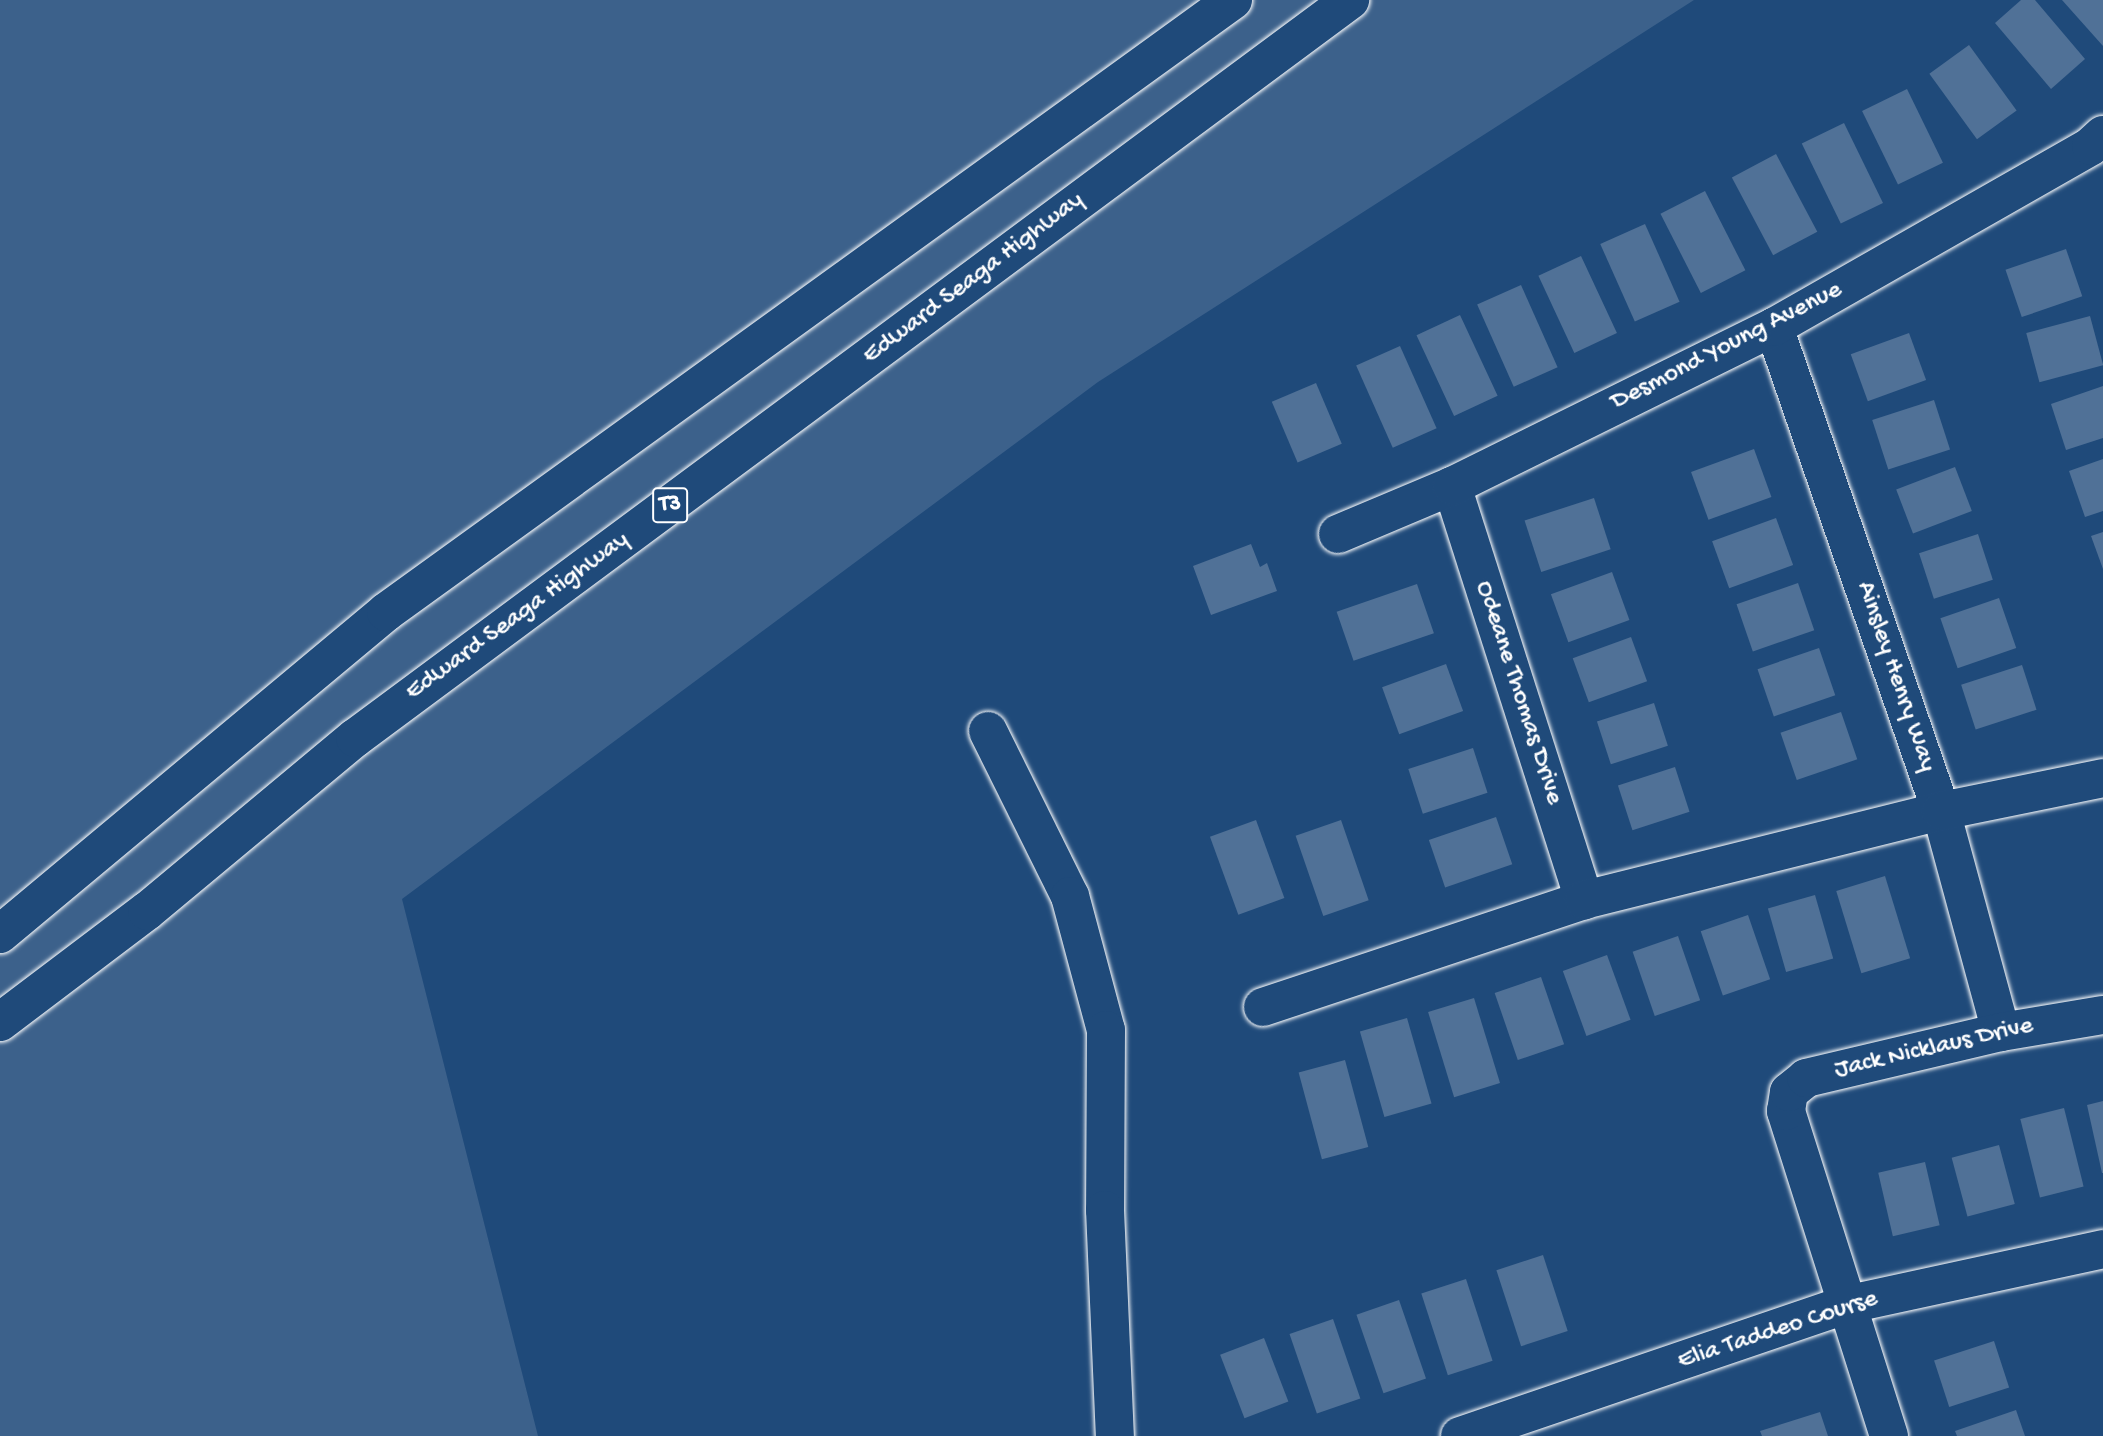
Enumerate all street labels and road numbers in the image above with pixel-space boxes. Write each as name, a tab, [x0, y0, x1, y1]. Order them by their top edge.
street label: Edward Seaga Highway	[857, 186, 1091, 372]
street label: Desmond Young Avenue	[1606, 275, 1848, 419]
road number: T3	[651, 484, 689, 526]
street label: Edward Seaga Highway	[400, 525, 636, 709]
street label: Odeane Thomas Drive	[1467, 577, 1569, 809]
street label: Ainsley Henry Way	[1848, 578, 1942, 776]
street label: Jack Nicklaus Drive	[1832, 1011, 2036, 1087]
street label: Elia Taddeo Course	[1674, 1284, 1882, 1378]

